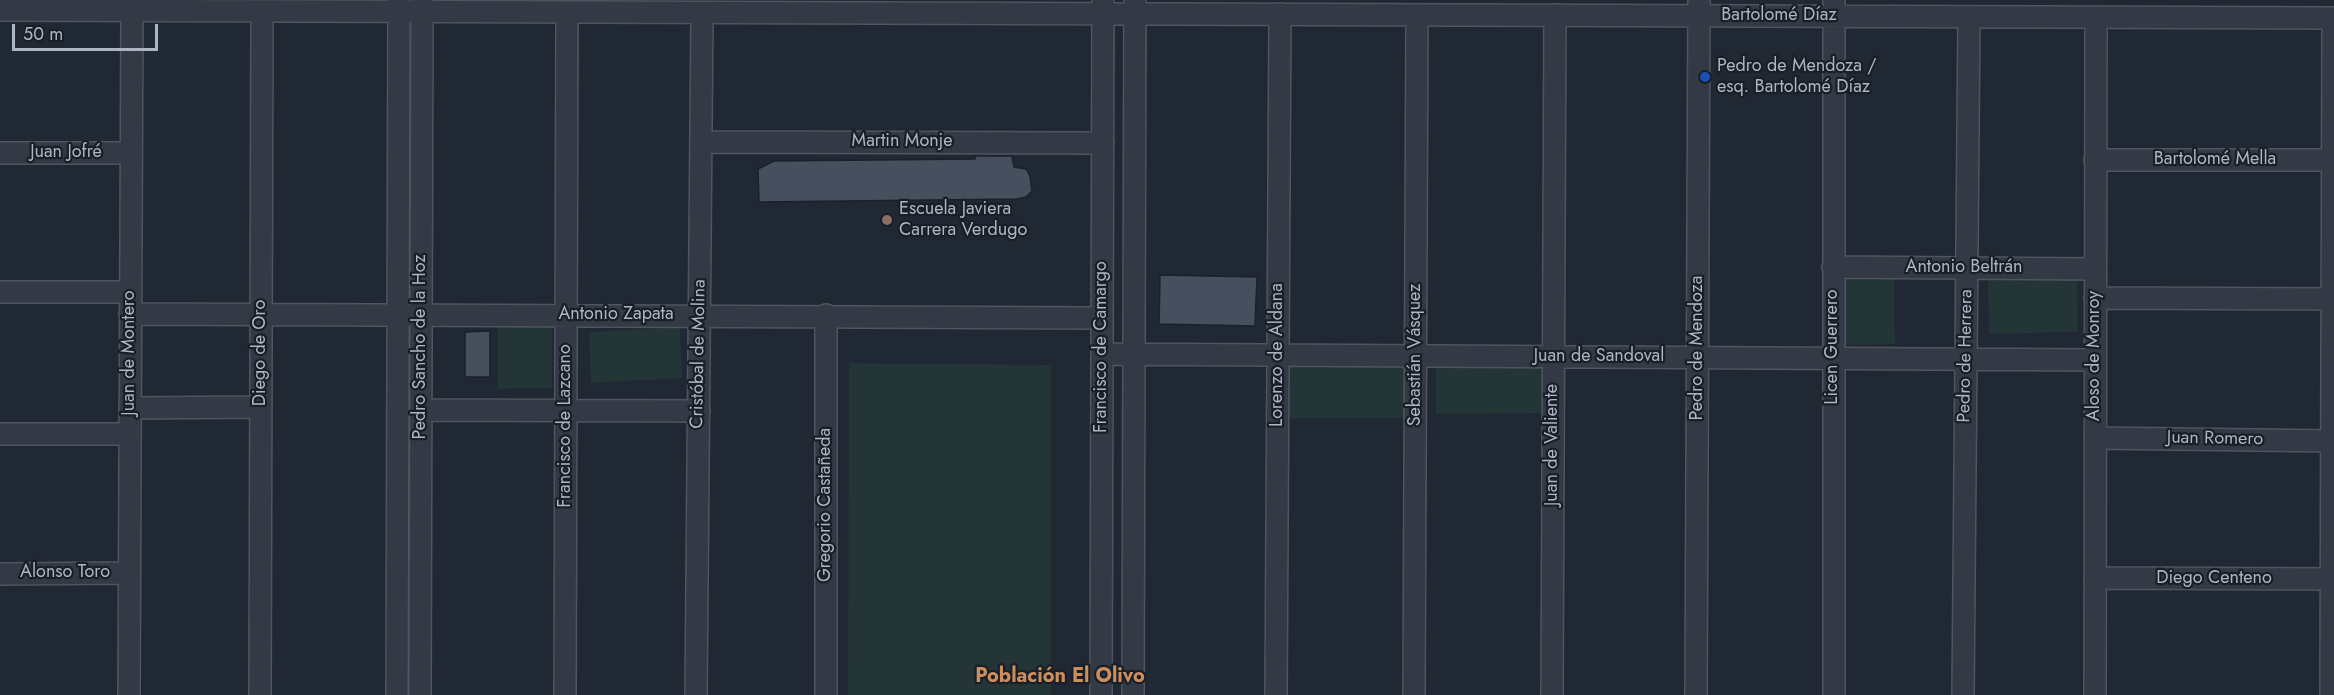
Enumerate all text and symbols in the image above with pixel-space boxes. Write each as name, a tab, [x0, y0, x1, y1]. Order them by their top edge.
street label: Bartolomé Díaz	[1721, 5, 1837, 27]
scale bar	[15, 12, 160, 50]
text: 50 m	[23, 21, 63, 47]
place label: Pedro de Mendoza / esq. Bartolomé Díaz	[1717, 56, 1877, 98]
marker: Pedro de Mendoza / esq. Bartolomé Díaz	[1698, 70, 1712, 84]
street label: Martin Monje	[852, 131, 952, 153]
street label: Juan Jofré	[30, 142, 102, 164]
street label: Bartolomé Mella	[2154, 149, 2276, 171]
place label: Escuela Javiera Carrera Verdugo	[899, 199, 1027, 242]
marker: Escuela Javiera Carrera Verdugo	[880, 213, 894, 227]
street label: Pedro Sancho de la Hoz	[410, 254, 432, 440]
street label: Antonio Beltrán	[1906, 257, 2022, 279]
street label: Francisco de Camargo	[1091, 261, 1113, 433]
street label: Pedro de Mendoza	[1687, 276, 1709, 420]
street label: Cristóbal de Molina	[687, 279, 711, 429]
street label: Lorenzo de Aldana	[1267, 283, 1289, 427]
street label: Sebastián Vásquez	[1405, 284, 1427, 426]
street label: Licen Guerrero	[1822, 289, 1844, 405]
street label: Pedro de Herrera	[1954, 289, 1978, 423]
street label: Juan de Montero	[119, 290, 141, 416]
street label: Aloso de Monroy	[2084, 291, 2106, 421]
street label: Diego de Oro	[250, 300, 272, 406]
street label: Antonio Zapata	[558, 304, 674, 326]
street label: Francisco de Lazcano	[555, 344, 577, 508]
street label: Juan de Sandoval	[1534, 346, 1664, 368]
street label: Juan de Valiente	[1542, 384, 1564, 506]
street label: Juan Romero	[2167, 427, 2263, 451]
street label: Gregorio Castañeda	[815, 428, 837, 582]
street label: Alonso Toro	[20, 562, 110, 584]
street label: Diego Centeno	[2156, 568, 2272, 590]
district label: Población El Olivo	[975, 665, 1145, 689]

